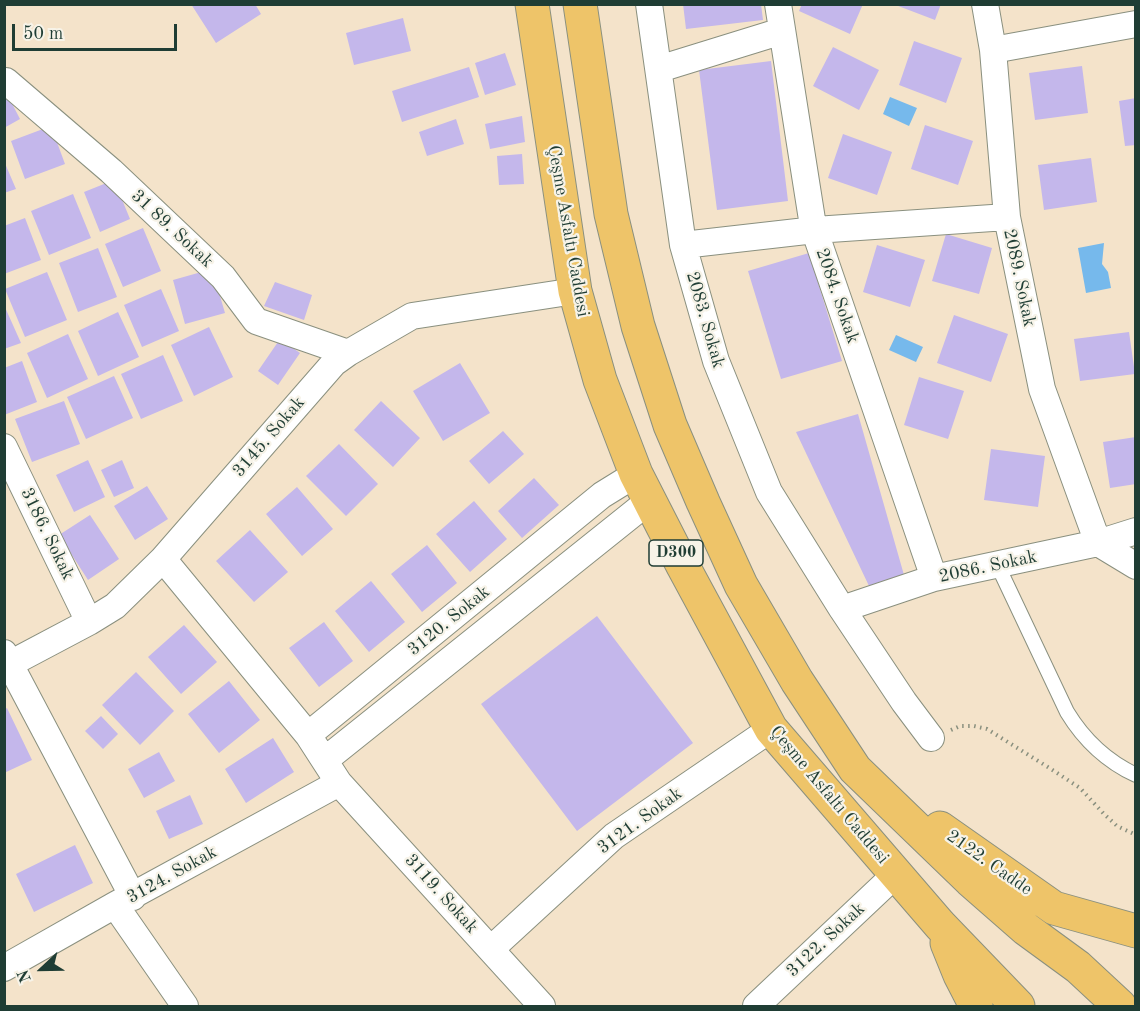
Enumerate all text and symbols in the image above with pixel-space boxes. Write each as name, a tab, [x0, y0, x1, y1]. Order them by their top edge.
scale bar	[15, 12, 180, 50]
text: 50 m	[23, 25, 63, 43]
street label: Çeşme Asfaltı Caddesi	[542, 143, 594, 319]
street label: 31 89. Sokak	[126, 185, 218, 273]
street label: 2089. Sokak	[998, 227, 1040, 329]
street label: 2084. Sokak	[811, 245, 863, 347]
street label: 2083. Sokak	[681, 269, 729, 371]
street label: 3145. Sokak	[228, 392, 310, 482]
street label: 3186. Sokak	[15, 485, 79, 583]
road number: D300	[649, 540, 703, 566]
street label: 2086. Sokak	[937, 546, 1039, 588]
street label: 3120. Sokak	[404, 581, 494, 661]
street label: Çeşme Asfaltı Caddesi	[765, 721, 893, 869]
street label: 3121. Sokak	[593, 783, 687, 859]
street label: 2122. Cadde	[942, 826, 1036, 900]
street label: 3124. Sokak	[123, 841, 221, 909]
street label: 3119. Sokak	[400, 850, 482, 938]
street label: 3122. Sokak	[782, 898, 870, 982]
north arrow	[12, 939, 72, 999]
text: N	[16, 967, 35, 984]

